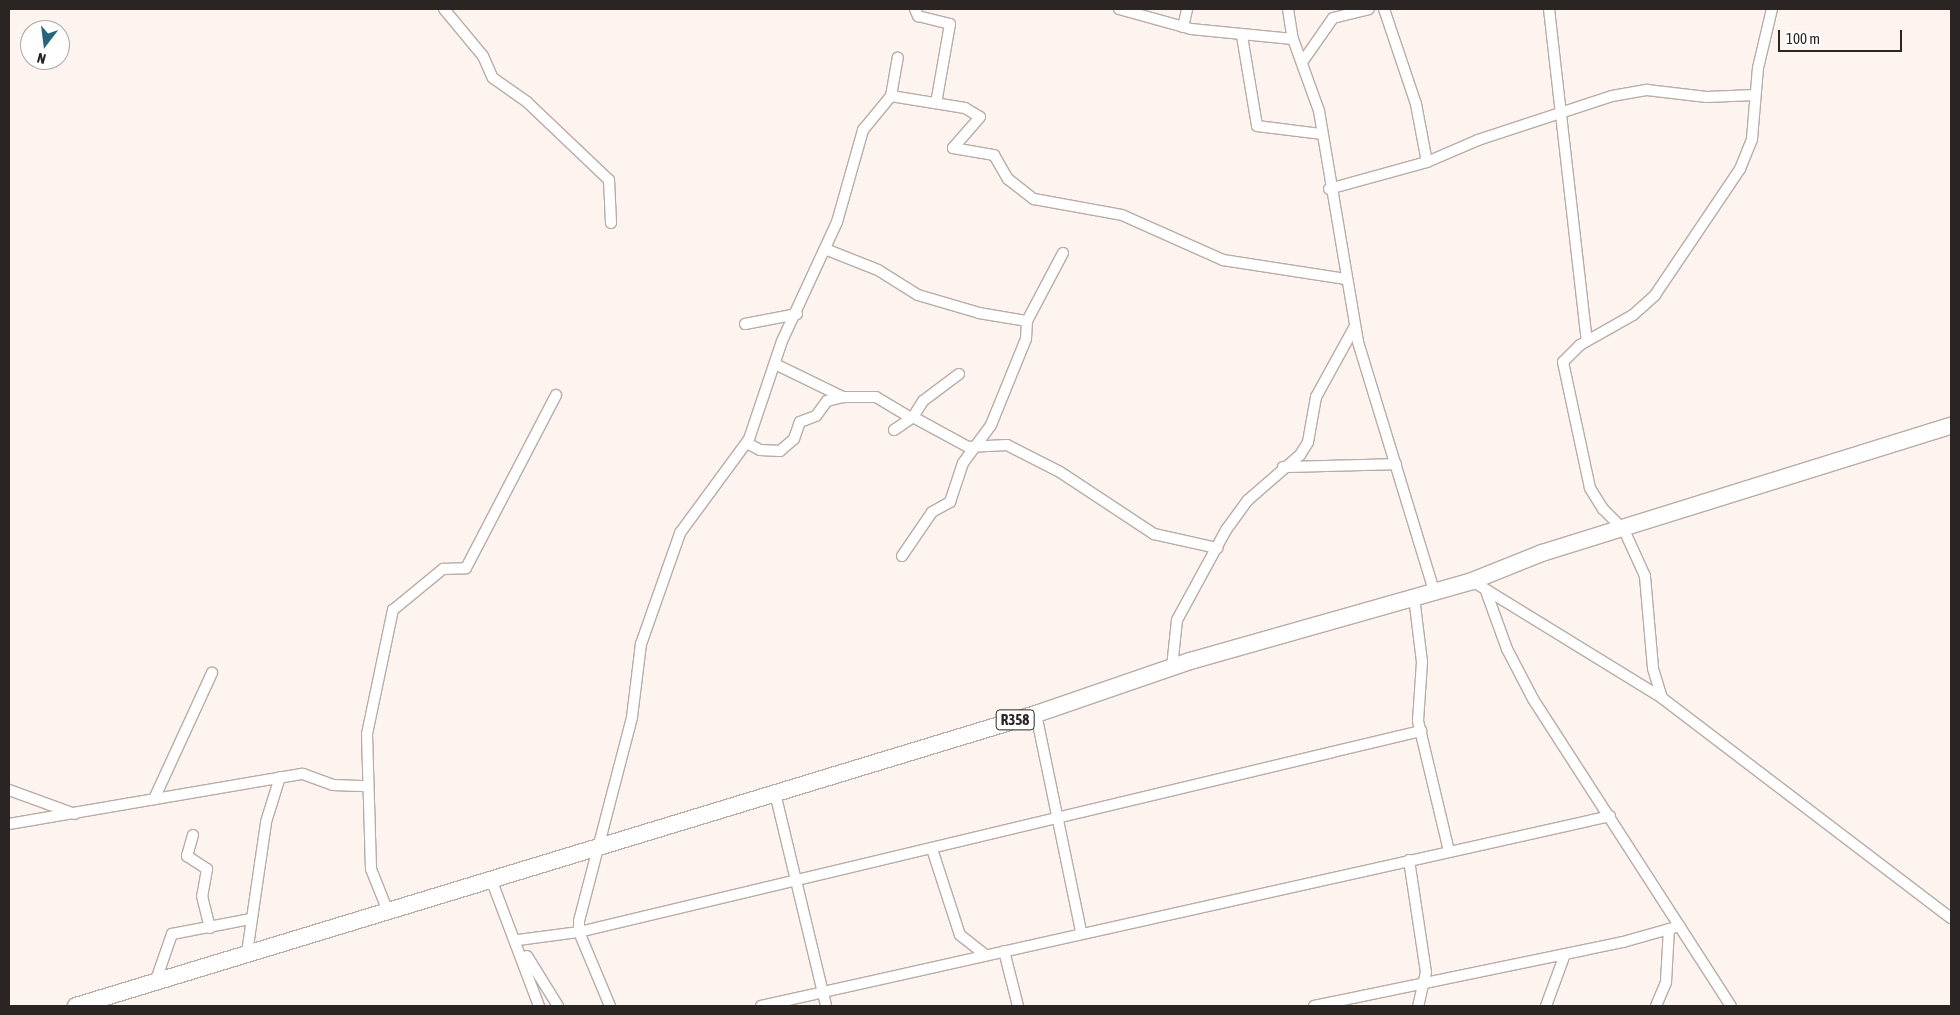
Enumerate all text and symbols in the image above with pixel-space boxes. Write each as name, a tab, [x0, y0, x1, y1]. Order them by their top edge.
north arrow	[20, 20, 70, 70]
scale bar	[1780, 20, 1904, 52]
text: 100 m	[1786, 30, 1820, 47]
text: N	[35, 50, 47, 67]
road number: R358	[995, 708, 1035, 732]

